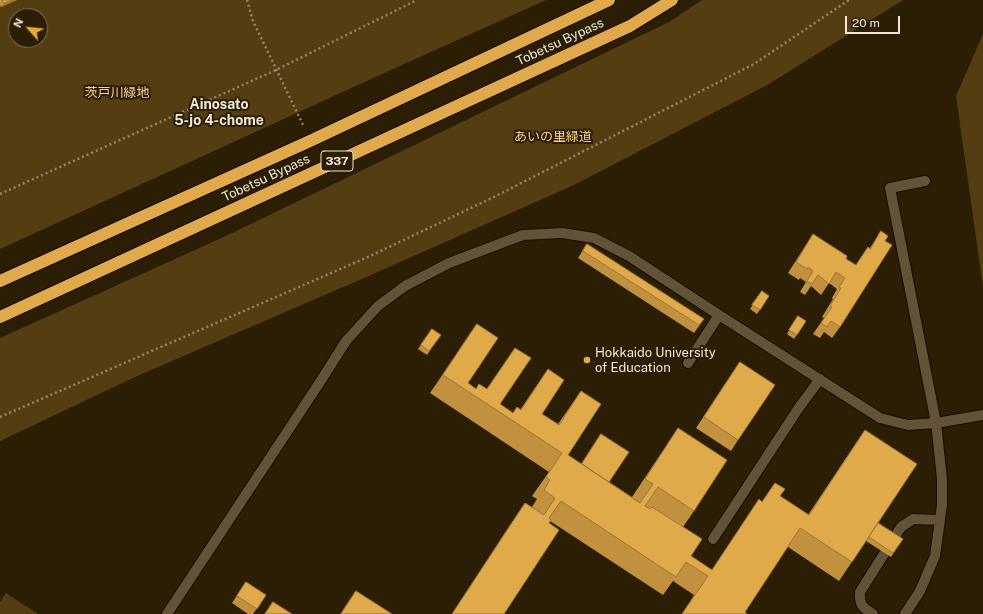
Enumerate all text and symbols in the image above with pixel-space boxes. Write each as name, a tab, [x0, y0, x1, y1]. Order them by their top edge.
north arrow	[8, 8, 48, 48]
scale bar	[847, 8, 902, 34]
street label: Tobetsu Bypass	[514, 15, 606, 69]
text: N	[11, 16, 25, 30]
text: 20 m	[852, 16, 880, 30]
park label: 茨戸川緑地	[85, 85, 149, 101]
district label: Ainosato 5-jo 4-chome	[174, 97, 264, 130]
park label: あいの里緑道	[514, 129, 592, 145]
street label: Tobetsu Bypass	[220, 151, 312, 205]
road number: 337	[321, 151, 353, 171]
place label: Hokkaido University of Education	[595, 345, 716, 376]
marker: Hokkaido University of Education	[582, 355, 592, 365]

